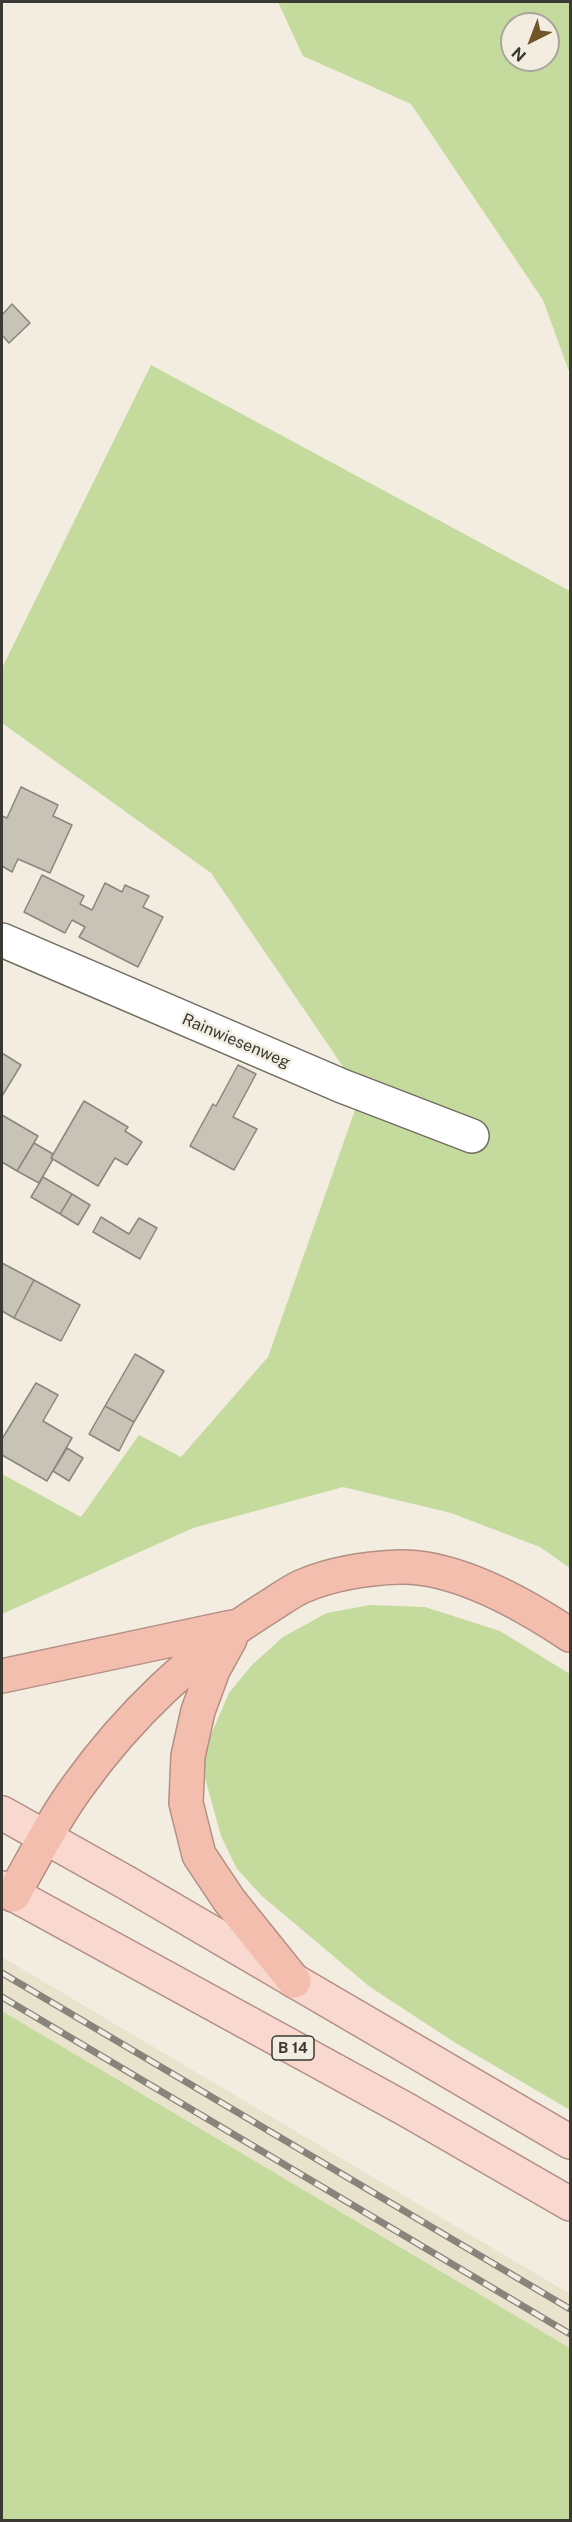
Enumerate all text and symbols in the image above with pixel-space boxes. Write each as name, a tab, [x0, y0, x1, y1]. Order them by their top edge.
north arrow	[500, 12, 560, 72]
text: N	[508, 43, 530, 66]
street label: Rainwiesenweg	[179, 1010, 293, 1072]
road number: B 14	[272, 2036, 314, 2060]

